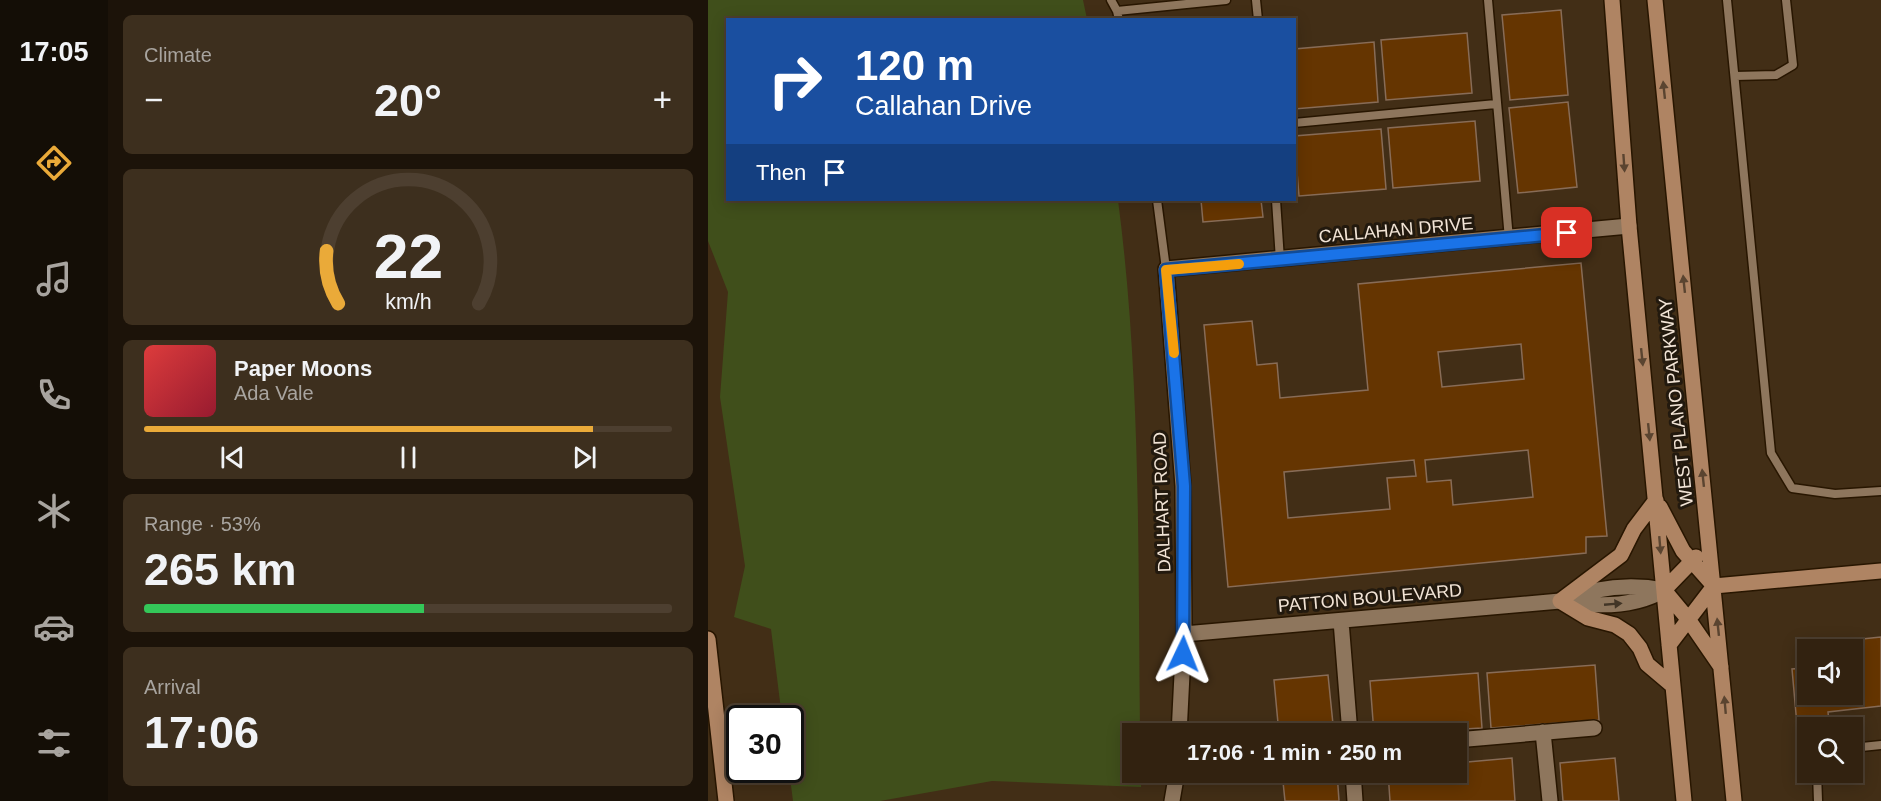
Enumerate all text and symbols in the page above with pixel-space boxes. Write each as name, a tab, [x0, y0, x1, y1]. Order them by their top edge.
text: 17:05	[19, 37, 89, 67]
icon: right	[756, 42, 834, 120]
text: 120 m	[855, 42, 974, 89]
text: Climate	[144, 44, 212, 66]
text: 20°	[374, 75, 442, 126]
text: −	[144, 81, 163, 118]
text: +	[653, 81, 672, 118]
one-way arrow	[1659, 81, 1669, 100]
text: Callahan Drive	[855, 91, 1032, 121]
icon: directions	[33, 142, 75, 184]
one-way arrow	[1620, 154, 1629, 173]
icon: arrive	[818, 156, 851, 189]
text: Then	[756, 160, 806, 185]
pin	[1541, 207, 1592, 258]
street label: CALLAHAN DRIVE	[1318, 213, 1474, 247]
icon: arrive	[1550, 216, 1583, 249]
text: 22	[373, 222, 443, 291]
icon: music	[33, 258, 75, 300]
one-way arrow	[1679, 275, 1689, 294]
text: km/h	[385, 290, 431, 314]
street label: WEST PLANO PARKWAY	[1655, 297, 1697, 507]
one-way arrow	[1637, 348, 1647, 367]
text: Paper Moons	[234, 356, 372, 381]
icon: phone	[33, 374, 75, 416]
text: Ada Vale	[234, 382, 314, 404]
one-way arrow	[1644, 422, 1654, 441]
street label: DALHART ROAD	[1150, 432, 1174, 572]
icon: previous	[216, 441, 249, 474]
icon: pause	[392, 441, 425, 474]
icon: next	[568, 441, 601, 474]
one-way arrow	[1698, 469, 1708, 488]
icon: climate	[33, 490, 75, 532]
text: Range · 53%	[144, 513, 261, 535]
one-way arrow	[1655, 536, 1665, 555]
text: 265 km	[144, 544, 297, 595]
street label: PATTON BOULEVARD	[1277, 580, 1463, 616]
one-way arrow	[1604, 599, 1623, 609]
icon: car	[33, 606, 75, 648]
one-way arrow	[1713, 617, 1723, 636]
position arrow	[1151, 622, 1215, 686]
map controls	[1797, 639, 1863, 783]
button: sound	[1797, 639, 1863, 705]
text: Arrival	[144, 676, 201, 698]
one-way arrow	[1720, 696, 1730, 715]
speed limit sign: 30	[726, 705, 804, 783]
text: 17:06	[144, 707, 259, 758]
button: search	[1797, 717, 1863, 783]
icon: filters	[33, 722, 75, 764]
text: 17:06 · 1 min · 250 m	[1187, 740, 1402, 765]

